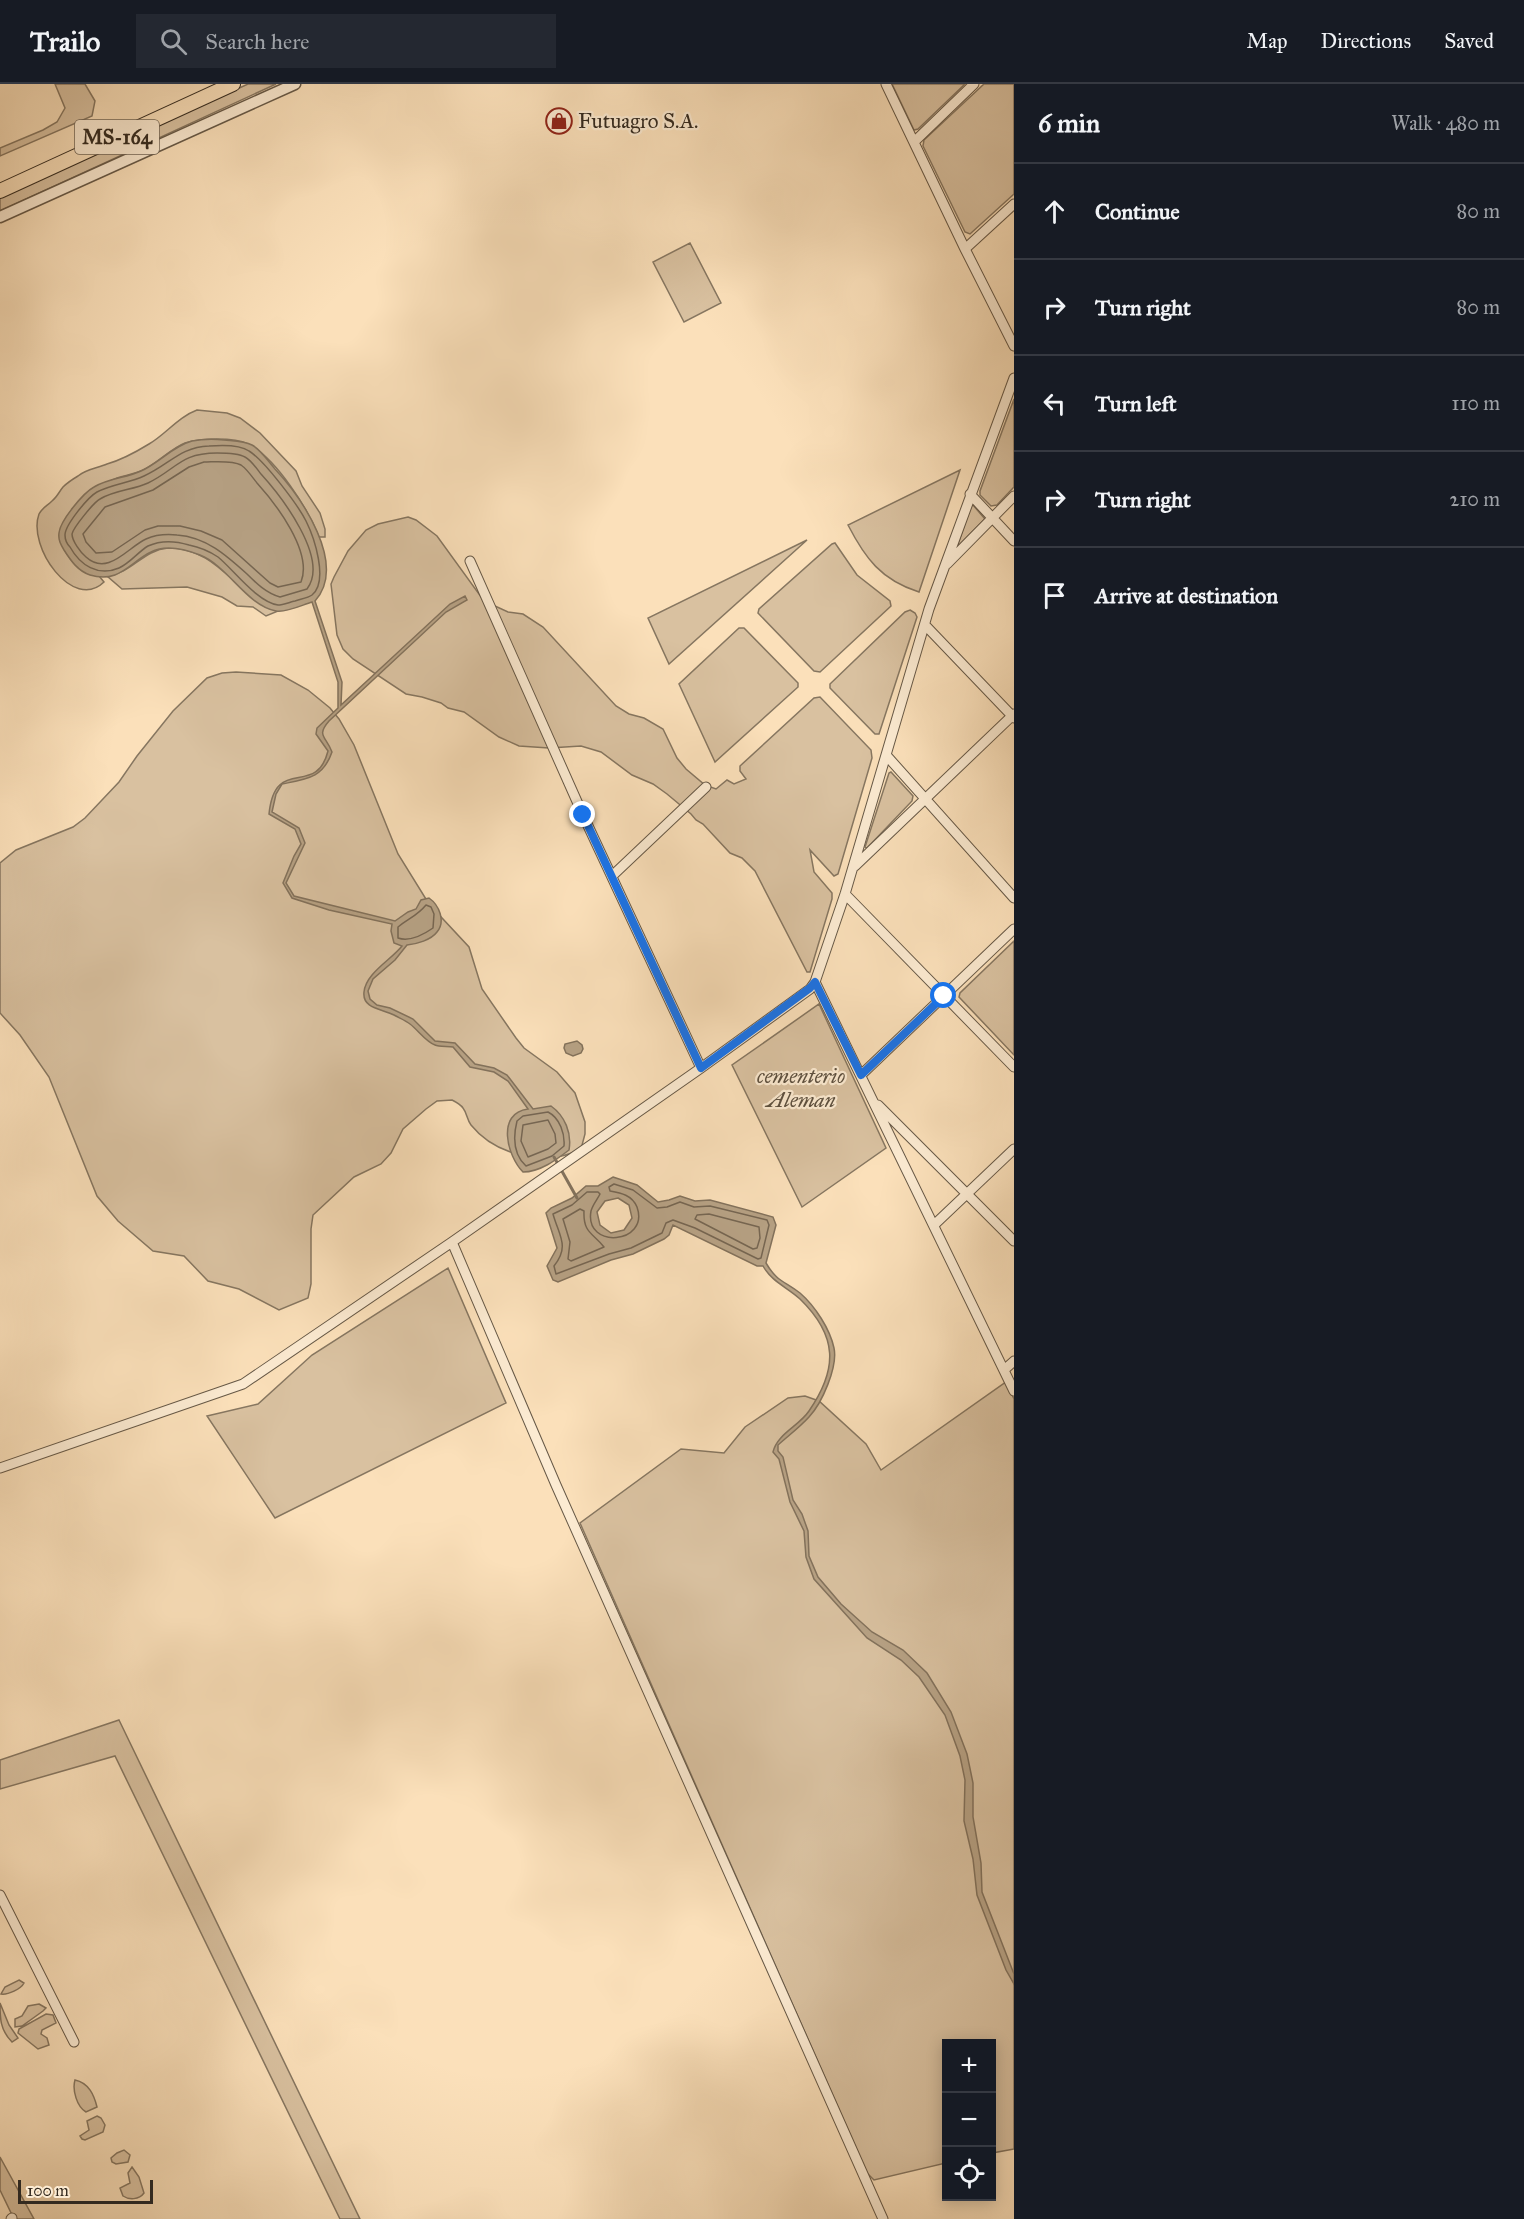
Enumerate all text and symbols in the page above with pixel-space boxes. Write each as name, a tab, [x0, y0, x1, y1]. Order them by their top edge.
search box	[136, 14, 556, 68]
text: Trailo	[30, 24, 100, 59]
icon: search	[157, 25, 190, 58]
text: Search here	[205, 28, 309, 55]
text: Map	[1247, 28, 1288, 54]
text: Directions	[1321, 28, 1411, 54]
text: Saved	[1444, 28, 1494, 54]
shop icon: Futuagro S.A.	[544, 106, 574, 136]
text: 6 min	[1038, 107, 1100, 139]
place label: Futuagro S.A.	[578, 108, 698, 134]
text: Walk · 480 m	[1391, 111, 1500, 135]
road number: MS-164	[75, 120, 159, 154]
icon: ahead	[1038, 195, 1071, 228]
text: Continue	[1095, 198, 1180, 225]
text: 80 m	[1457, 199, 1500, 223]
icon: right	[1038, 291, 1071, 324]
text: Turn right	[1095, 294, 1191, 321]
text: 80 m	[1457, 295, 1500, 319]
icon: left	[1038, 387, 1071, 420]
text: Turn left	[1095, 390, 1177, 417]
text: 110 m	[1452, 391, 1500, 415]
icon: right	[1038, 483, 1071, 516]
text: Turn right	[1095, 486, 1191, 513]
text: 210 m	[1450, 487, 1500, 511]
icon: arrive	[1038, 579, 1071, 612]
text: Arrive at destination	[1095, 582, 1278, 609]
route end	[569, 801, 595, 827]
route start	[930, 982, 956, 1008]
park label: cementerio Aleman	[757, 1063, 845, 1113]
map controls	[942, 2039, 996, 2201]
button: +	[942, 2039, 996, 2093]
button: −	[942, 2093, 996, 2147]
button: locate	[942, 2147, 996, 2201]
scale bar	[18, 2177, 153, 2204]
text: 100 m	[27, 2181, 69, 2200]

